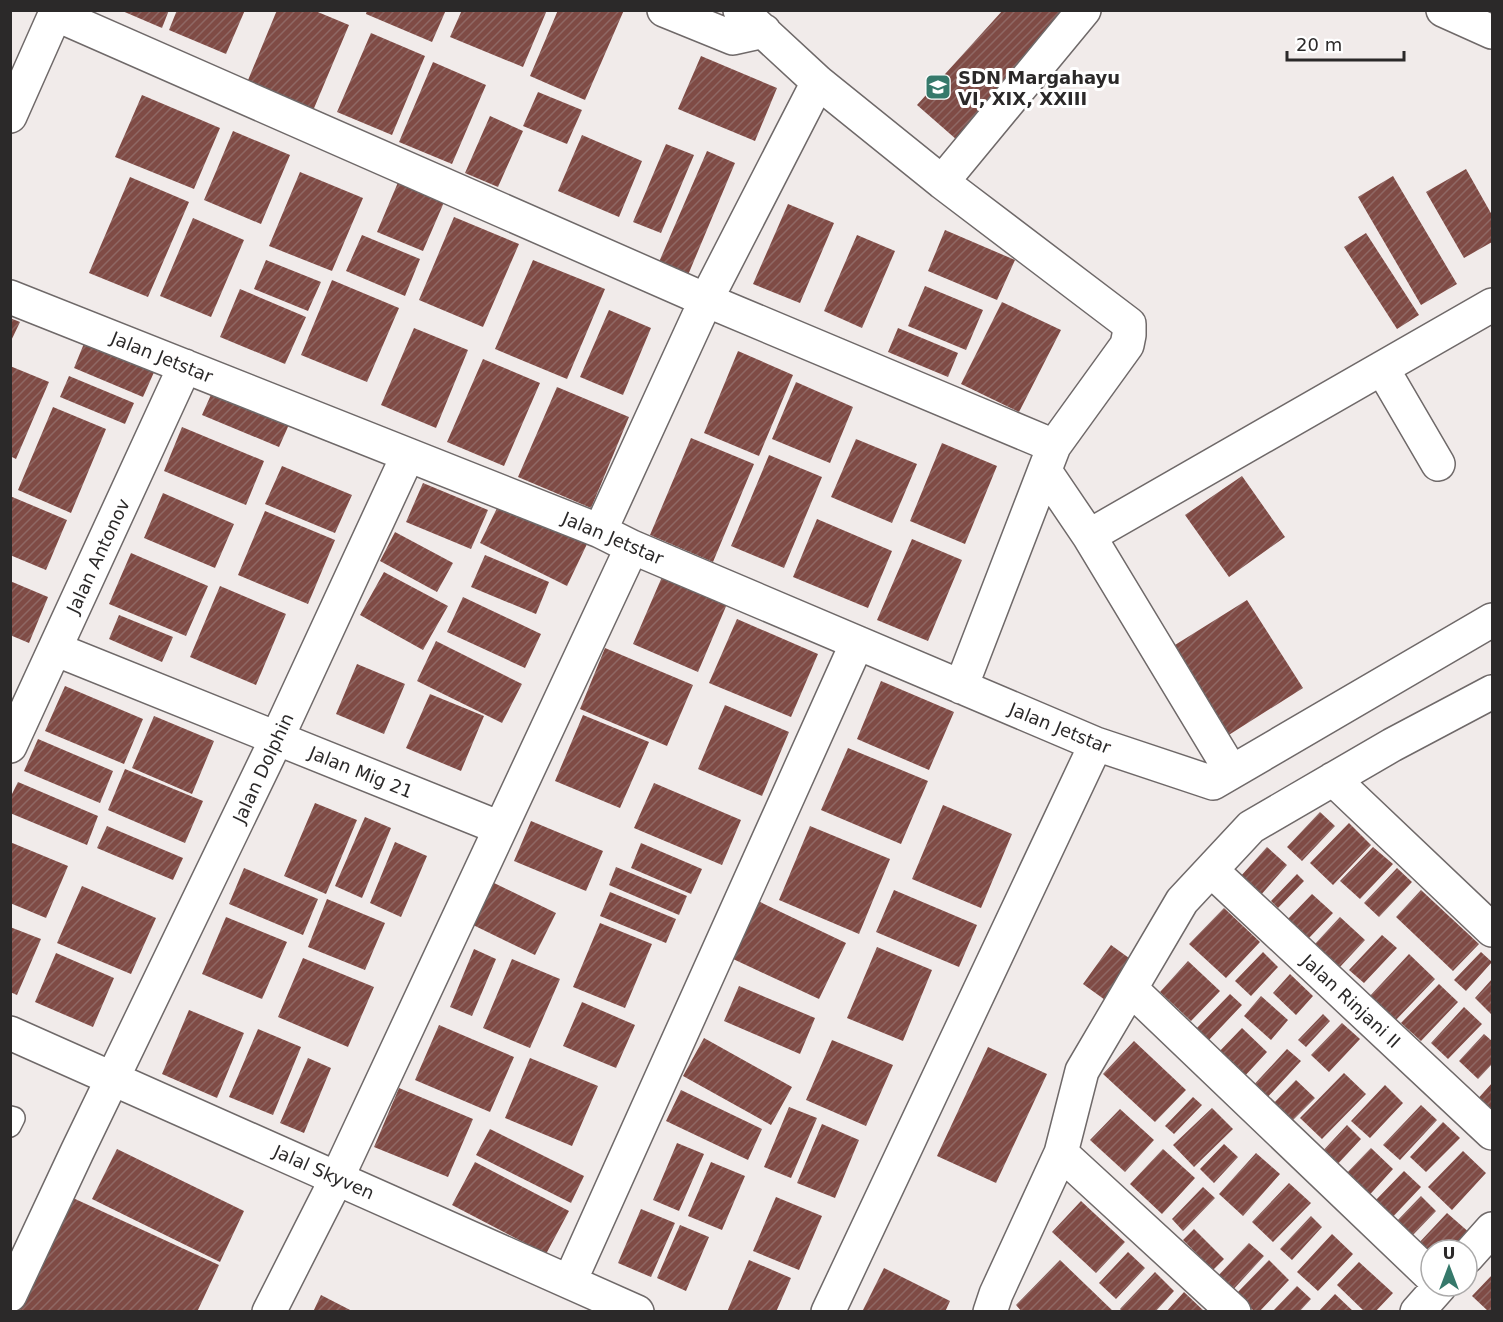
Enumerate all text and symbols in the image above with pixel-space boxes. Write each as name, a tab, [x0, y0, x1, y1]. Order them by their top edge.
scale bar	[1287, 24, 1404, 62]
text: 20 m	[1296, 34, 1342, 55]
place label: SDN Margahayu VI, XIX, XXIII	[958, 67, 1120, 109]
school or university icon: SDN Margahayu VI, XIX, XXIII	[923, 72, 953, 102]
street label: Jalan Jetstar	[107, 327, 216, 387]
street label: Jalan Antonov	[62, 495, 134, 618]
street label: Jalan Jetstar	[558, 507, 667, 569]
street label: Jalan Jetstar	[1005, 698, 1114, 758]
street label: Jalan Dolphin	[228, 710, 298, 827]
street label: Jalan Mig 21	[305, 741, 416, 802]
street label: Jalan Rinjani II	[1297, 949, 1405, 1052]
street label: Jalal Skyven	[269, 1140, 378, 1204]
north arrow	[1419, 1238, 1479, 1298]
text: U	[1443, 1244, 1456, 1263]

